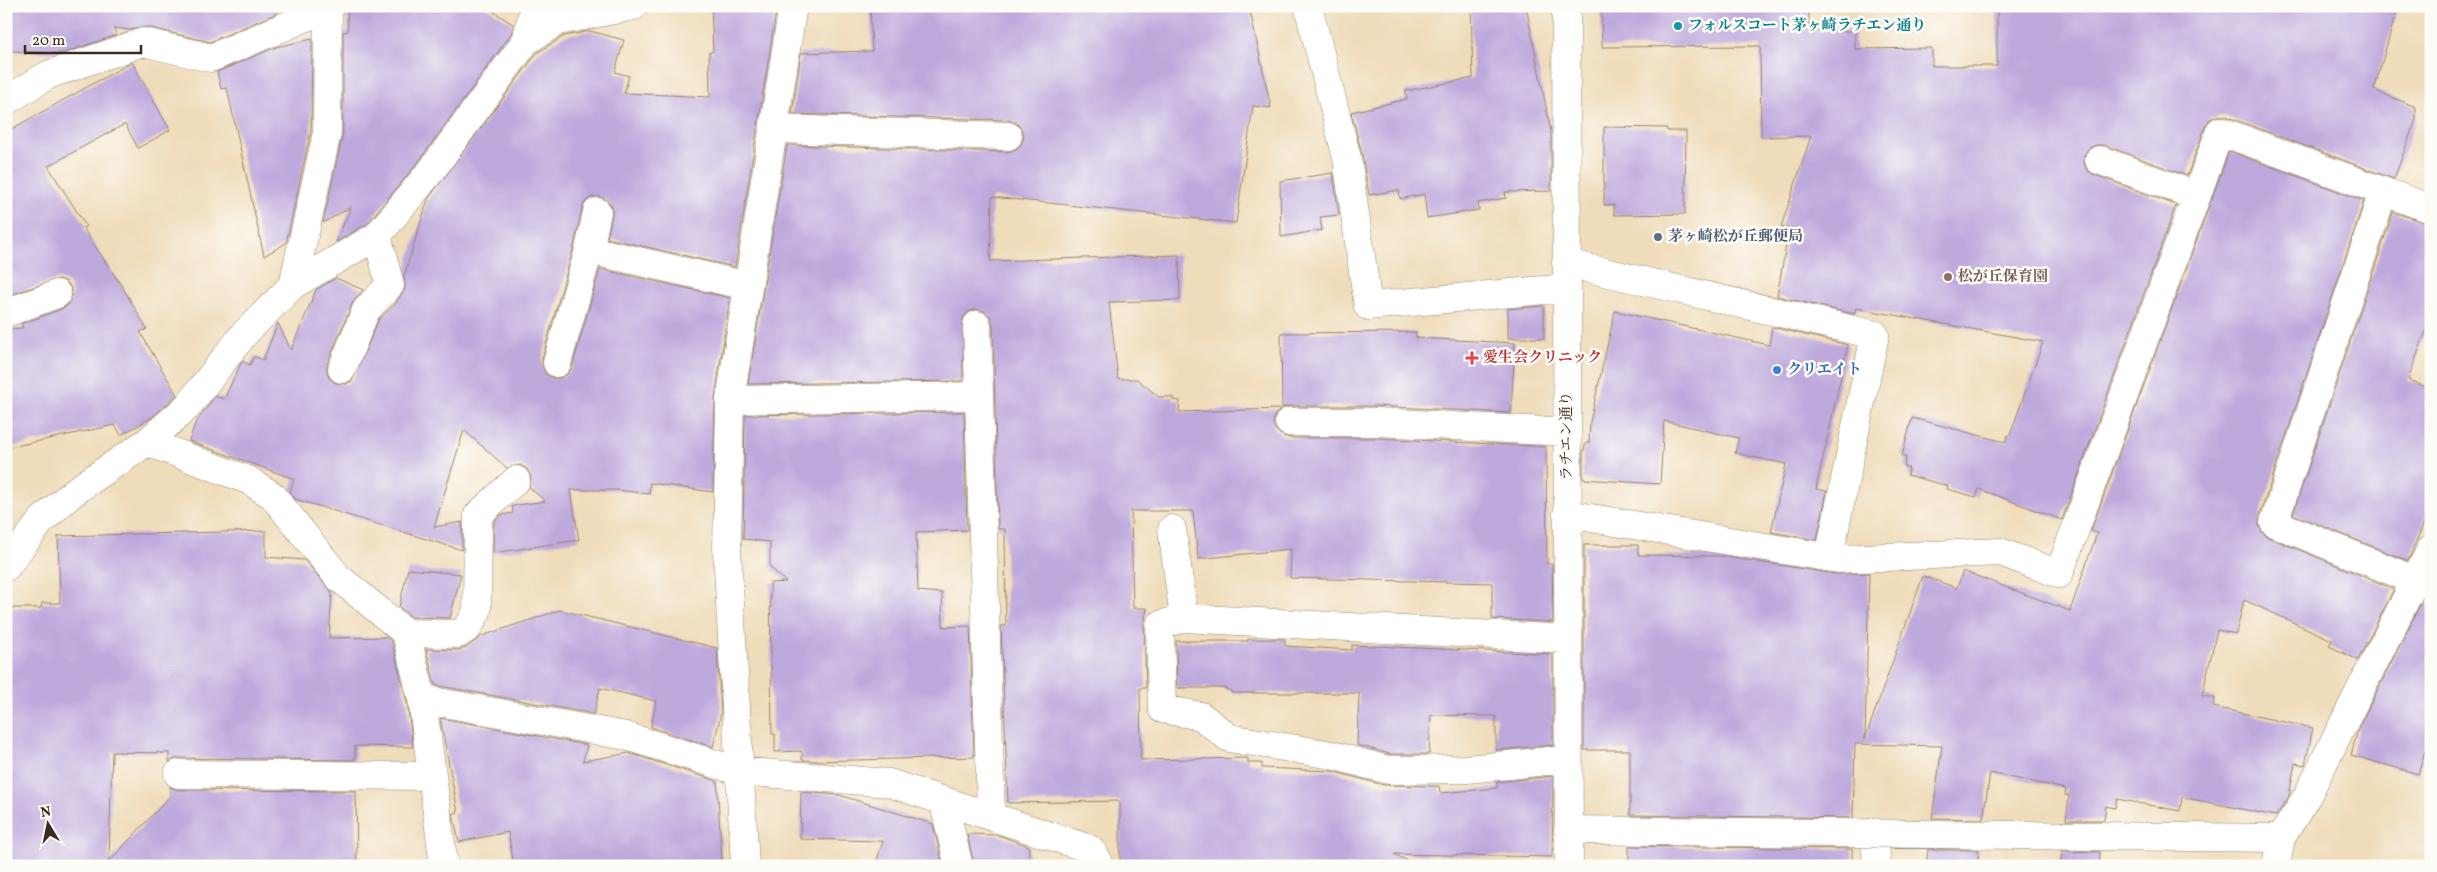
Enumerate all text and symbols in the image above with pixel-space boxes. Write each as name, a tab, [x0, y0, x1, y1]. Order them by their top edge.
place label: フォルスコート茅ヶ崎ラチエン通り	[1688, 16, 1926, 37]
marker: フォルスコート茅ヶ崎ラチエン通り	[1672, 20, 1684, 32]
scale bar	[25, 22, 141, 54]
text: 20 m	[32, 31, 65, 52]
place label: 茅ヶ崎松が丘郵便局	[1668, 227, 1803, 248]
marker: 茅ヶ崎松が丘郵便局	[1652, 231, 1664, 243]
place label: 松が丘保育園	[1958, 267, 2048, 288]
marker: 松が丘保育園	[1942, 271, 1954, 283]
place label: 愛生会クリニック	[1483, 348, 1602, 369]
marker: 愛生会クリニック	[1465, 351, 1479, 365]
place label: クリエイト	[1787, 360, 1862, 381]
marker: クリエイト	[1771, 364, 1783, 376]
street label: ラチエン通り	[1557, 391, 1578, 481]
north arrow	[22, 800, 72, 850]
text: N	[39, 802, 53, 823]

